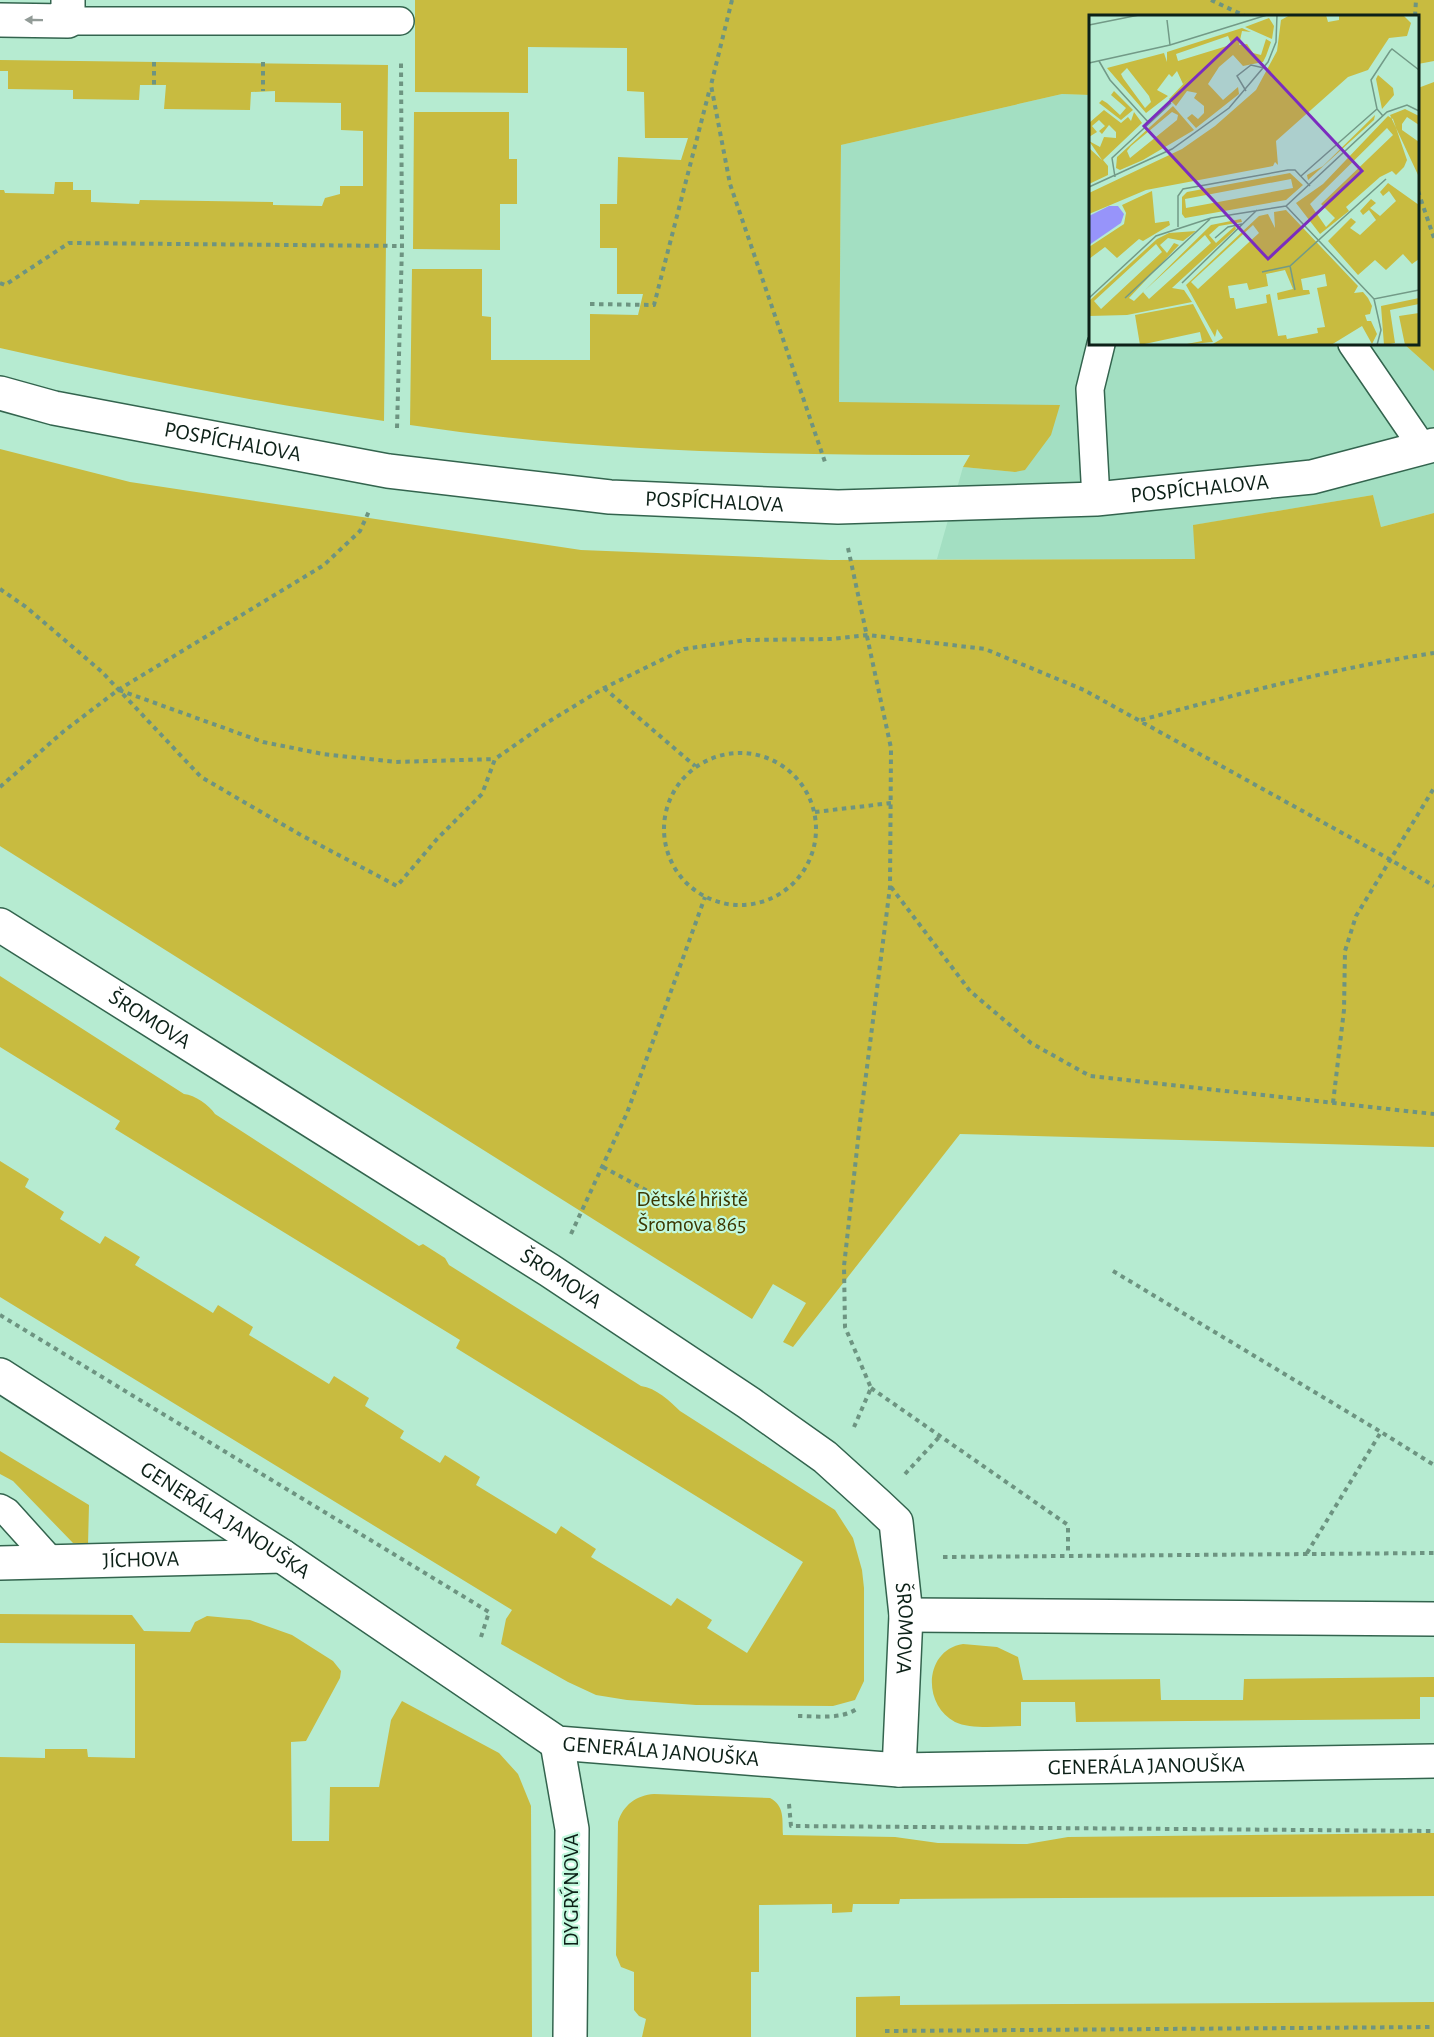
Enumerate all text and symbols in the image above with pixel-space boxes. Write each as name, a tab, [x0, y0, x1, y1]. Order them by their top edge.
one-way arrow	[24, 15, 43, 25]
inset map	[1089, 15, 1419, 345]
street label: POSPÍCHALOVA	[163, 418, 303, 465]
street label: POSPÍCHALOVA	[1130, 470, 1270, 506]
street label: POSPÍCHALOVA	[645, 488, 785, 516]
street label: ŠROMOVA	[105, 985, 195, 1053]
park label: Dětské hřiště Šromova 865	[636, 1188, 748, 1235]
street label: ŠROMOVA	[517, 1243, 606, 1313]
street label: GENERÁLA JANOUŠKA	[137, 1457, 314, 1583]
street label: JÍCHOVA	[102, 1548, 180, 1571]
street label: ŠROMOVA	[892, 1581, 917, 1675]
street label: GENERÁLA JANOUŠKA	[562, 1732, 760, 1770]
street label: GENERÁLA JANOUŠKA	[1048, 1753, 1245, 1778]
street label: DYGRÝNOVA	[559, 1833, 582, 1947]

